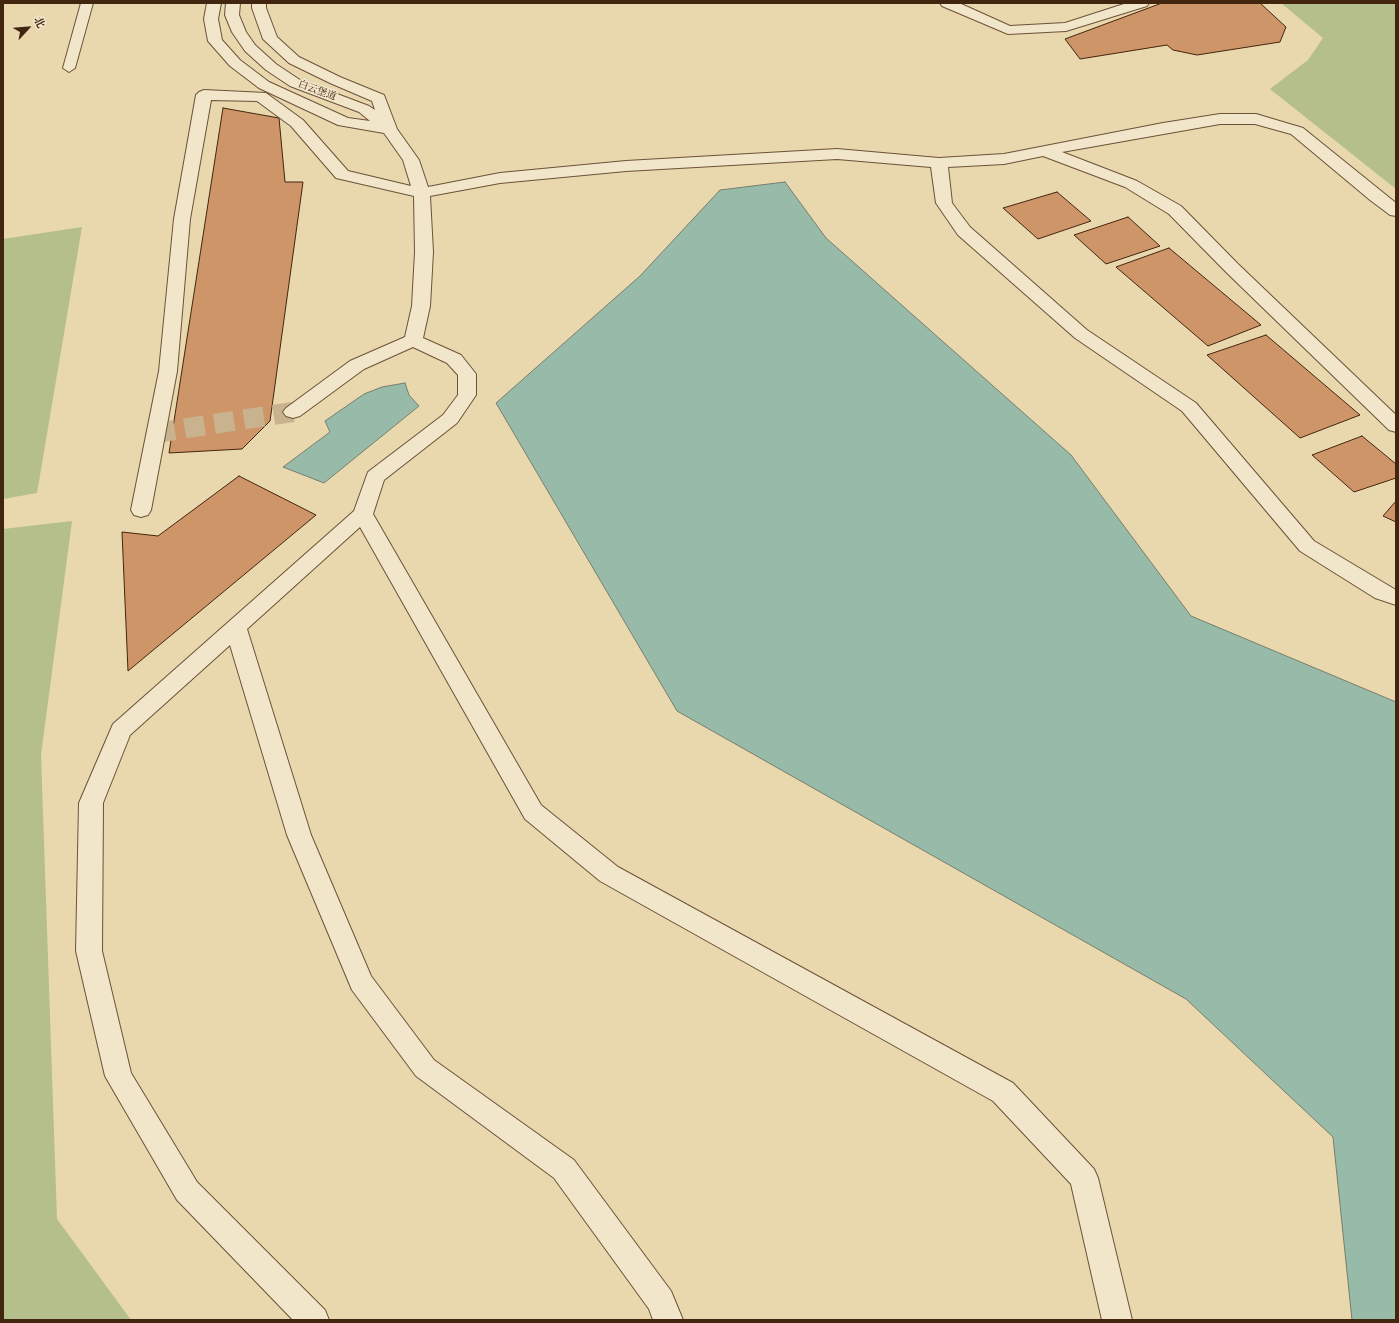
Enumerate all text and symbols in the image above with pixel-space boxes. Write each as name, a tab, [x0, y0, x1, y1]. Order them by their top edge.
north arrow	[8, 8, 48, 48]
text: 北	[30, 14, 48, 31]
street label: 白云堡道	[296, 79, 338, 103]

